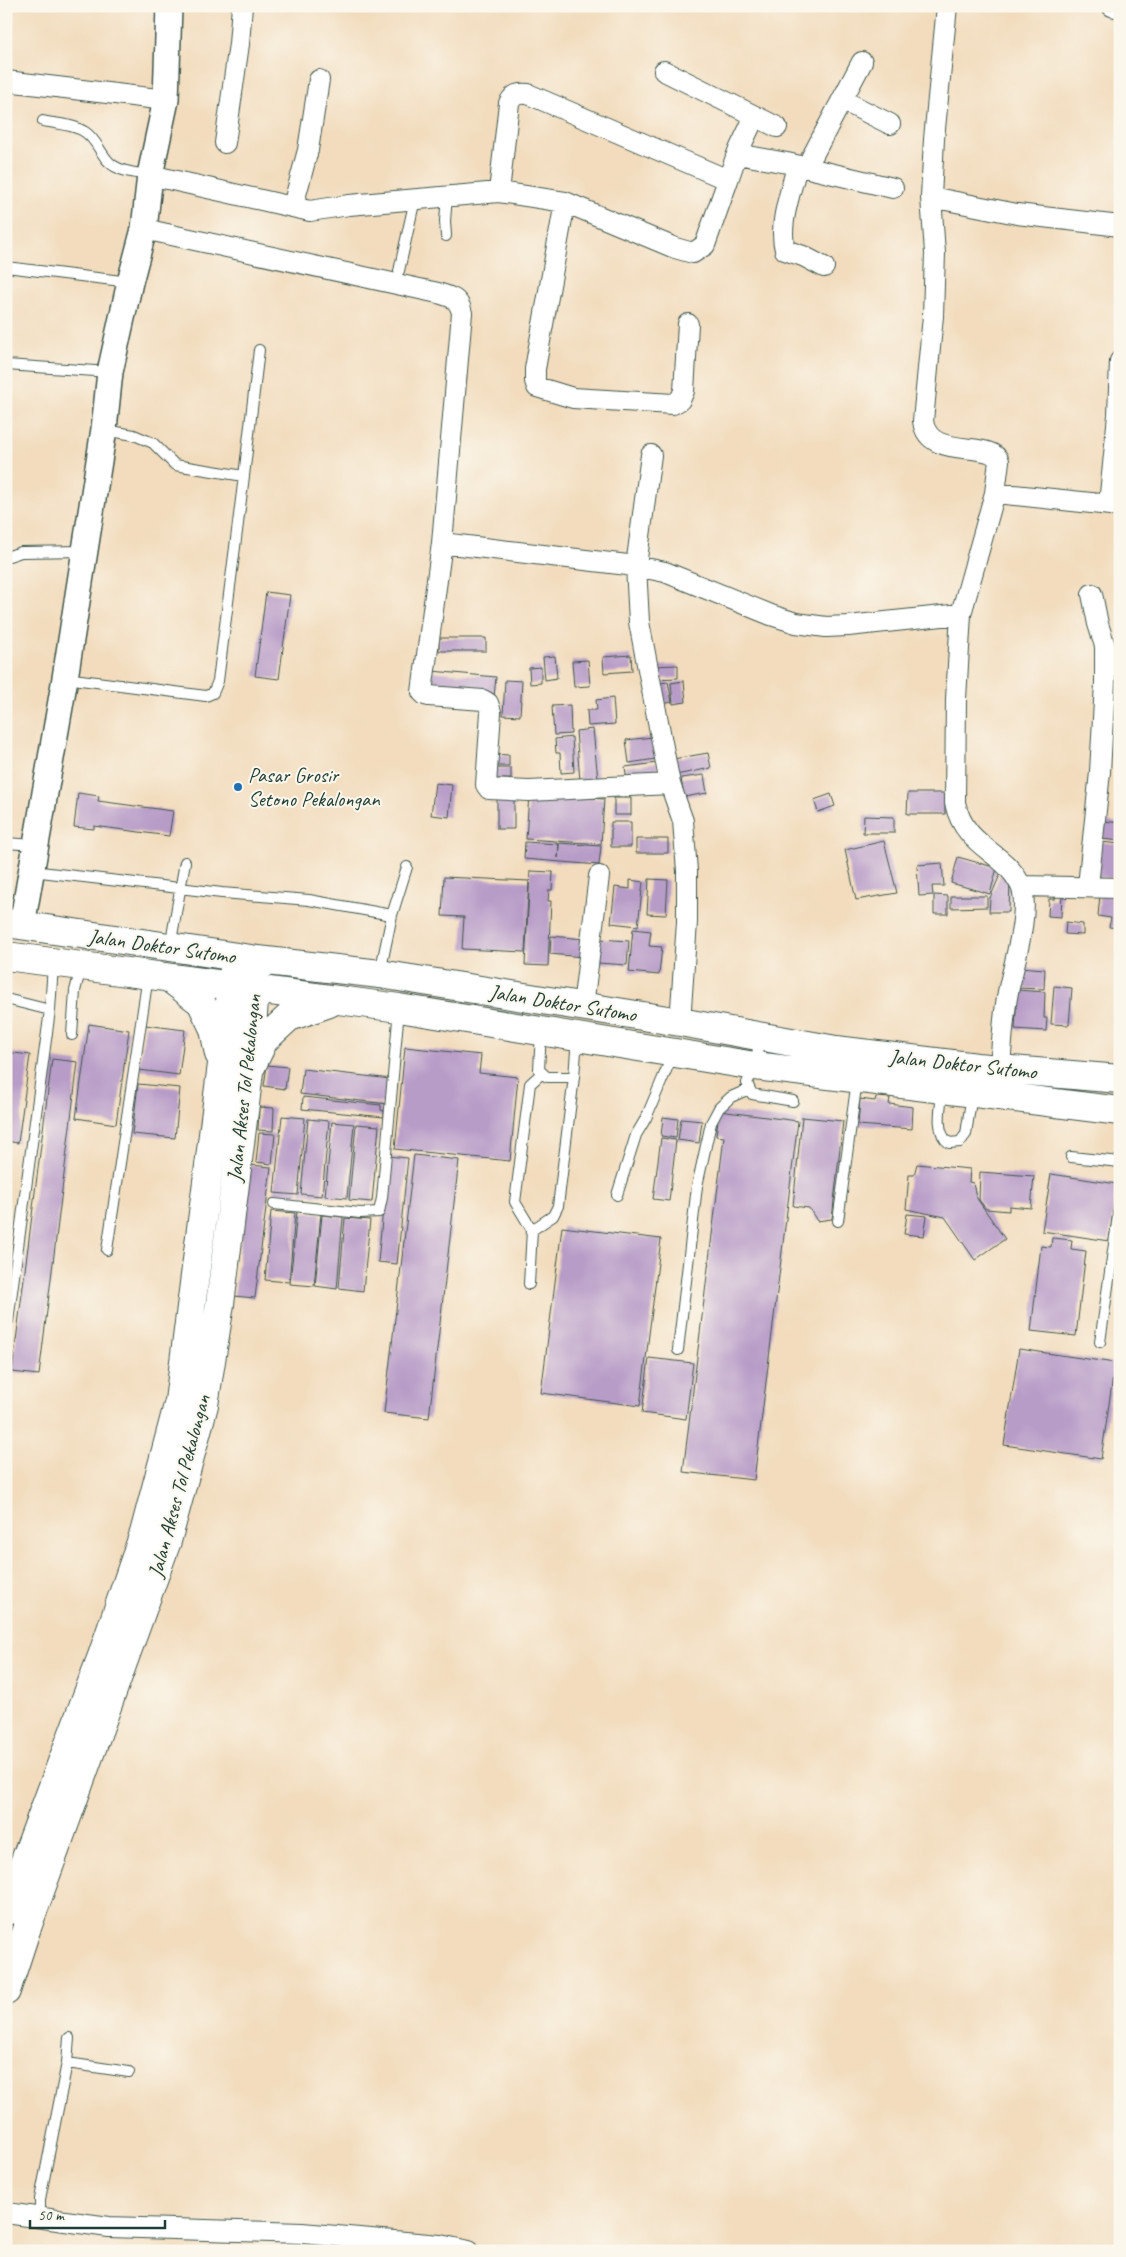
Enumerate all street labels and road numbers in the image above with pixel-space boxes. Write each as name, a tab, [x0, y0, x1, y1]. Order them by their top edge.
street label: Jalan Doktor Sutomo	[86, 923, 239, 969]
street label: Jalan Doktor Sutomo	[487, 978, 640, 1028]
street label: Jalan Akses Tol Pekalongan	[221, 992, 267, 1184]
street label: Jalan Doktor Sutomo	[887, 1043, 1040, 1085]
street label: Jalan Akses Tol Pekalongan	[142, 1391, 216, 1581]

